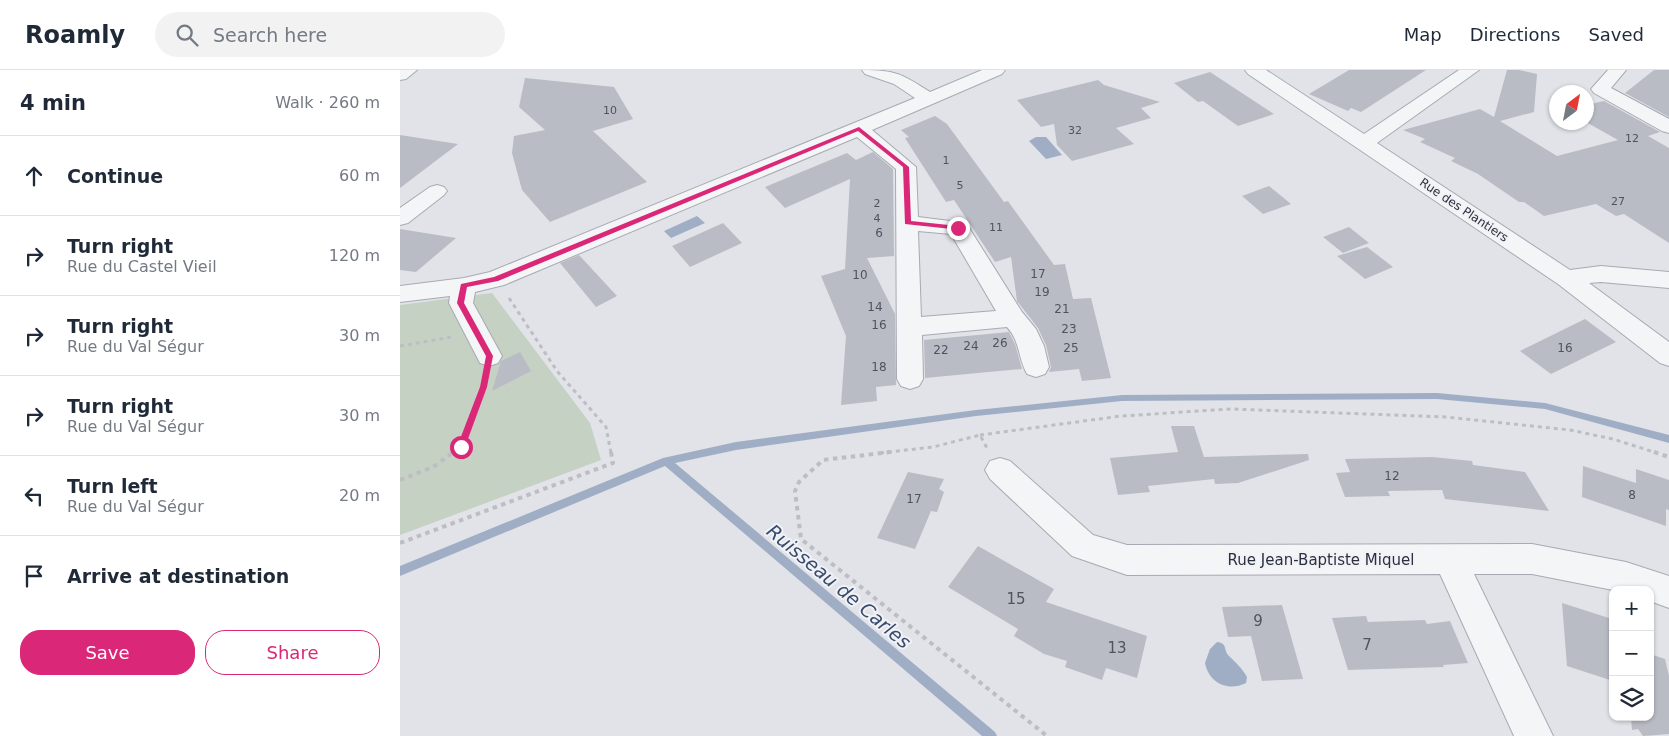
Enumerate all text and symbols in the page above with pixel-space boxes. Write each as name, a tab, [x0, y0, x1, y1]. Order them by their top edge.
search box	[155, 12, 505, 57]
text: Roamly	[25, 21, 125, 49]
icon: search	[173, 21, 201, 49]
text: Search here	[213, 24, 327, 46]
text: Map	[1404, 24, 1442, 45]
text: Directions	[1470, 24, 1560, 45]
text: Saved	[1588, 24, 1644, 45]
north arrow	[1549, 85, 1594, 130]
text: 4 min	[20, 91, 86, 115]
text: Walk · 260 m	[275, 93, 380, 112]
house number: 10	[603, 104, 617, 117]
house number: 32	[1068, 124, 1082, 137]
house number: 12	[1625, 132, 1639, 145]
house number: 1	[943, 154, 950, 167]
icon: ahead	[20, 162, 48, 190]
text: Continue	[67, 165, 163, 187]
text: 60 m	[339, 166, 380, 185]
street label: Rue des Plantiers	[1417, 175, 1511, 245]
house number: 5	[957, 179, 964, 192]
house number: 27	[1611, 195, 1625, 208]
house number: 2	[874, 197, 881, 210]
house number: 4	[874, 212, 881, 225]
route end	[947, 217, 970, 240]
house number: 11	[989, 221, 1003, 234]
house number: 6	[875, 226, 883, 240]
text: Turn right	[67, 235, 173, 257]
icon: right	[20, 242, 48, 270]
text: 120 m	[329, 246, 380, 265]
text: Rue du Castel Vieil	[67, 257, 217, 276]
house number: 17	[1030, 267, 1046, 281]
house number: 10	[852, 268, 868, 282]
house number: 19	[1034, 285, 1050, 299]
house number: 14	[867, 300, 883, 314]
house number: 21	[1054, 302, 1070, 316]
text: Turn right	[67, 315, 173, 337]
house number: 16	[871, 318, 887, 332]
icon: right	[20, 322, 48, 350]
house number: 23	[1061, 322, 1077, 336]
text: 30 m	[339, 326, 380, 345]
house number: 26	[992, 336, 1008, 350]
text: Rue du Val Ségur	[67, 337, 204, 356]
house number: 24	[963, 339, 979, 353]
house number: 25	[1063, 341, 1079, 355]
house number: 16	[1557, 341, 1573, 355]
house number: 22	[933, 343, 949, 357]
house number: 18	[871, 360, 887, 374]
text: Turn right	[67, 395, 173, 417]
icon: right	[20, 402, 48, 430]
text: 30 m	[339, 406, 380, 425]
text: Rue du Val Ségur	[67, 417, 204, 436]
route start	[450, 436, 473, 459]
house number: 12	[1384, 469, 1400, 483]
text: Turn left	[67, 475, 158, 497]
icon: left	[20, 482, 48, 510]
text: 20 m	[339, 486, 380, 505]
house number: 8	[1628, 488, 1636, 502]
house number: 17	[906, 492, 922, 506]
text: Rue du Val Ségur	[67, 497, 204, 516]
water label: Ruisseau de Carles	[763, 519, 916, 653]
street label: Rue Jean-Baptiste Miquel	[1228, 551, 1414, 569]
icon: arrive	[20, 562, 48, 590]
text: Arrive at destination	[67, 565, 289, 587]
map controls	[1609, 586, 1654, 721]
button: +	[1609, 586, 1654, 631]
house number: 15	[1006, 590, 1026, 608]
house number: 9	[1253, 612, 1263, 630]
button: Save	[20, 630, 195, 675]
button: Share	[205, 630, 380, 675]
button: −	[1609, 631, 1654, 676]
house number: 7	[1362, 636, 1372, 654]
house number: 13	[1107, 639, 1127, 657]
button: layers	[1609, 676, 1654, 721]

